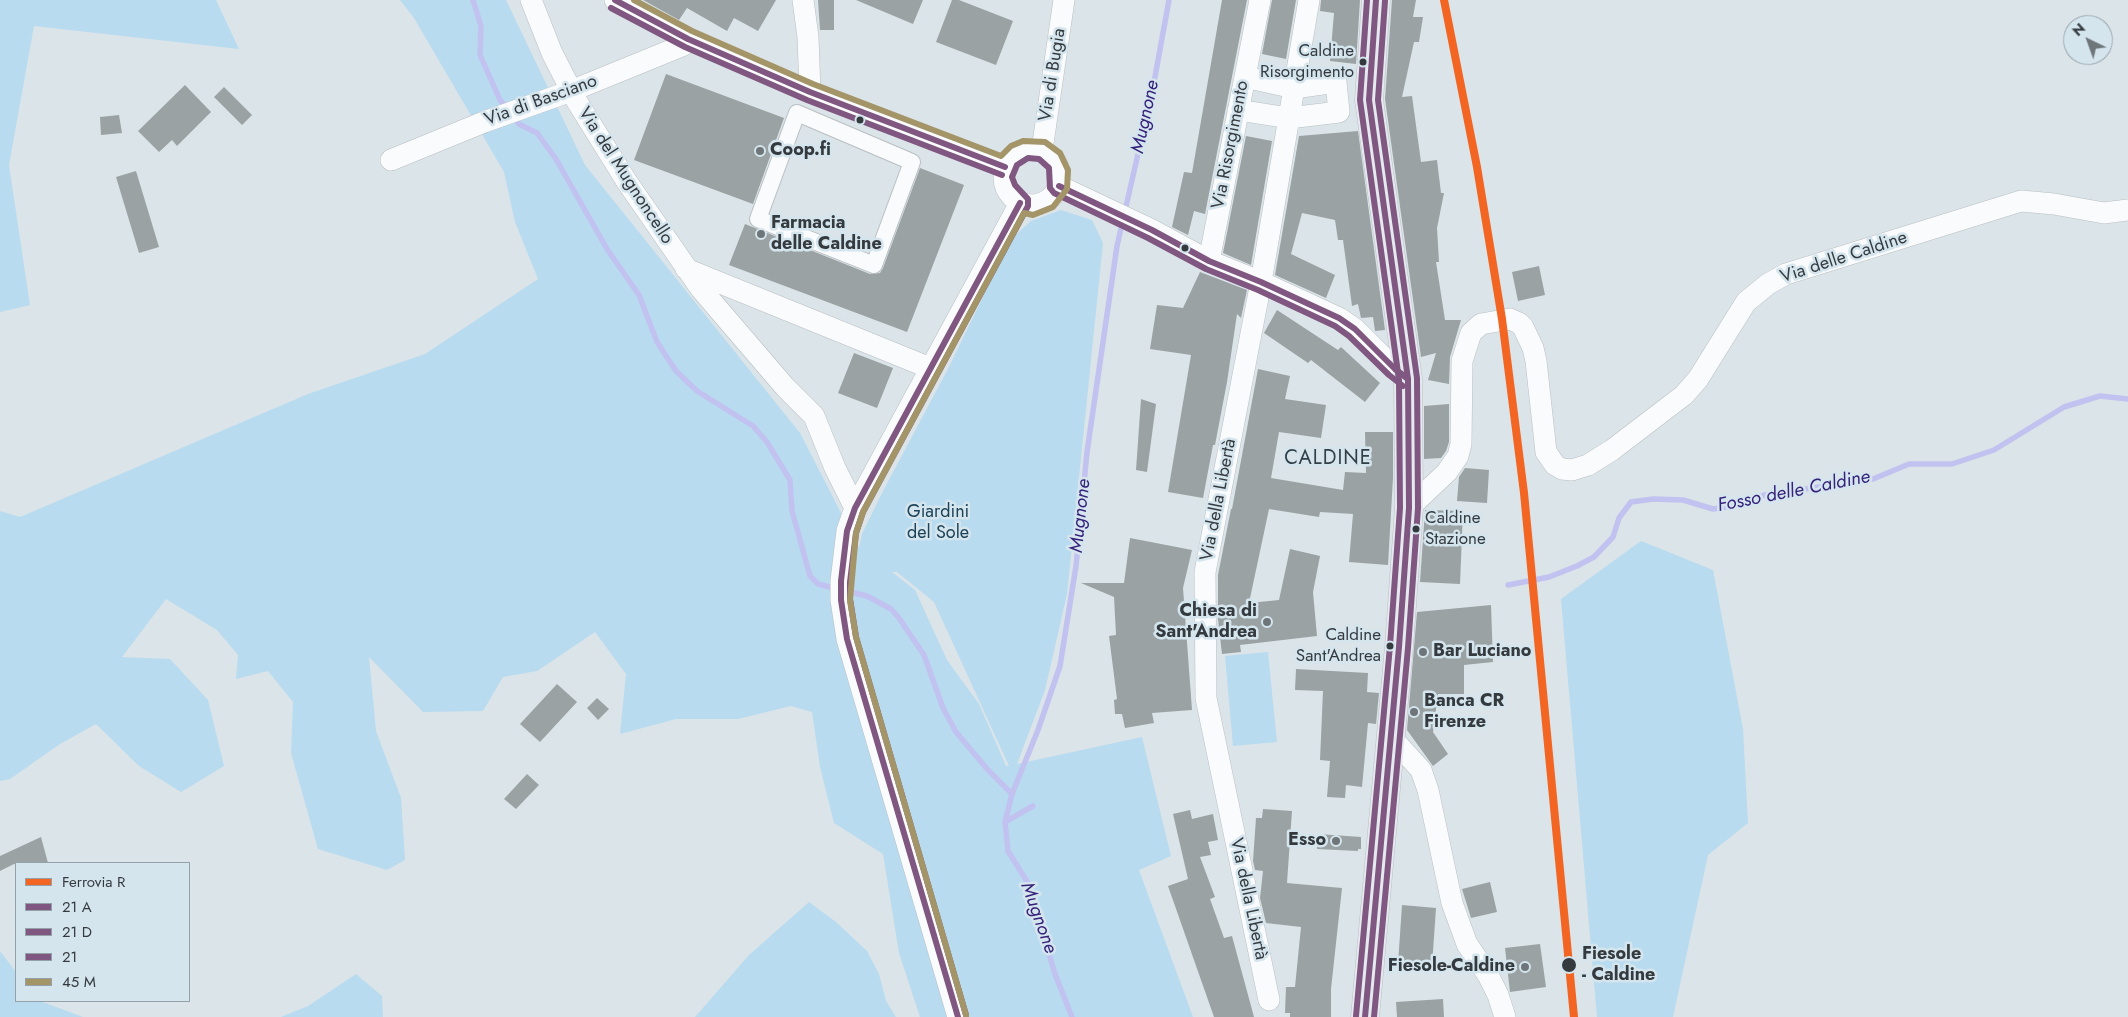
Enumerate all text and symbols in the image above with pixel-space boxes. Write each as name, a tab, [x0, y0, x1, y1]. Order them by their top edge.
north arrow	[2063, 15, 2113, 65]
text: N	[2068, 18, 2089, 41]
street label: Via di Bugia	[1035, 27, 1071, 123]
place label: Caldine Risorgimento	[1260, 42, 1354, 82]
marker: Caldine Risorgimento	[1358, 57, 1368, 67]
street label: Via di Basciano	[482, 71, 600, 131]
water label: Mugnone	[1127, 78, 1165, 156]
street label: Via Risorgimento	[1208, 79, 1254, 211]
street label: Via del Mugnoncello	[573, 104, 677, 248]
unlabelled marker	[855, 115, 865, 125]
place label: Coop.fi	[770, 140, 831, 162]
marker: Coop.fi	[754, 145, 766, 157]
place label: Farmacia delle Caldine	[771, 213, 882, 255]
street label: Via delle Caldine	[1778, 227, 1910, 289]
marker: Farmacia delle Caldine	[755, 228, 767, 240]
unlabelled marker	[1180, 243, 1190, 253]
street label: Via della Libertà	[1197, 437, 1241, 563]
district label: CALDINE	[1283, 447, 1373, 471]
water label: Fosso delle Caldine	[1716, 466, 1872, 518]
water label: Mugnone	[1066, 478, 1096, 554]
park label: Giardini del Sole	[907, 502, 969, 544]
place label: Caldine Stazione	[1425, 509, 1486, 549]
marker: Caldine Stazione	[1411, 524, 1421, 534]
place label: Chiesa di Sant'Andrea	[1155, 601, 1257, 644]
marker: Chiesa di Sant'Andrea	[1261, 616, 1273, 628]
place label: Caldine Sant'Andrea	[1296, 626, 1381, 666]
marker: Caldine Sant'Andrea	[1385, 641, 1395, 651]
place label: Bar Luciano	[1433, 641, 1531, 663]
marker: Bar Luciano	[1417, 646, 1429, 658]
place label: Banca CR Firenze	[1424, 691, 1504, 734]
marker: Banca CR Firenze	[1408, 706, 1420, 718]
place label: Esso	[1288, 830, 1326, 852]
marker: Esso	[1330, 835, 1342, 847]
street label: Via della Libertà	[1225, 836, 1271, 962]
legend	[15, 862, 190, 1002]
text: Ferrovia R	[62, 871, 125, 893]
water label: Mugnone	[1015, 879, 1061, 957]
text: 21 A	[62, 896, 92, 918]
text: 21 D	[62, 921, 92, 943]
place label: Fiesole - Caldine	[1582, 944, 1655, 986]
text: 21	[62, 946, 77, 968]
place label: Fiesole-Caldine	[1388, 956, 1515, 978]
marker: Fiesole - Caldine	[1560, 956, 1578, 974]
marker: Fiesole-Caldine	[1519, 961, 1531, 973]
text: 45 M	[62, 971, 96, 993]

